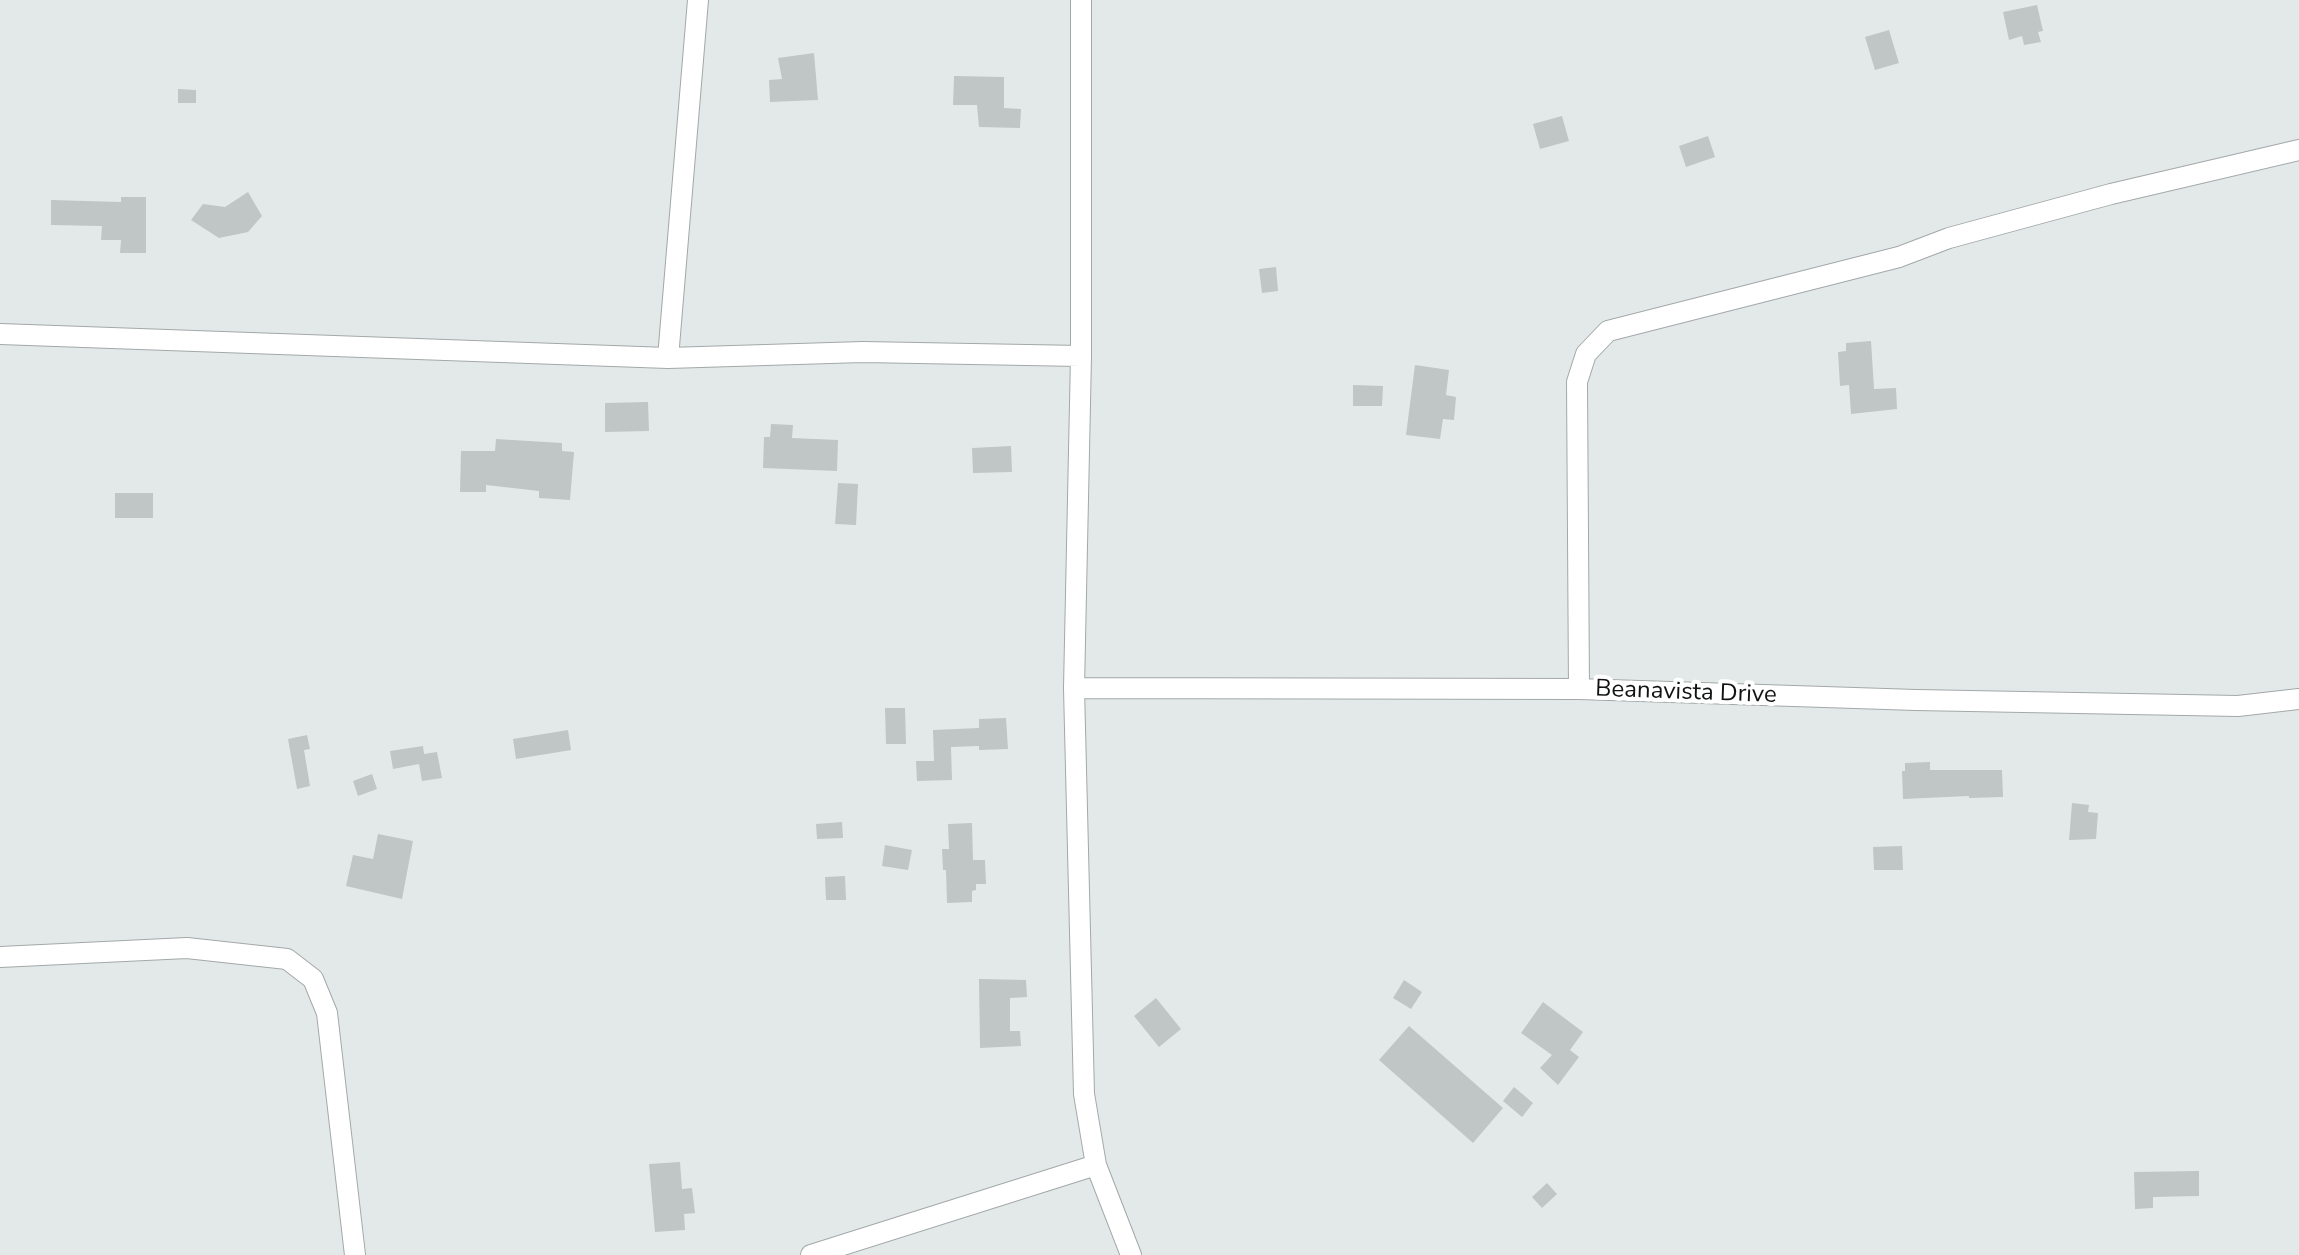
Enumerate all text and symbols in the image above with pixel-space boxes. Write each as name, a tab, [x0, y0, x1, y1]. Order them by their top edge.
street label: Beanavista Drive	[1595, 675, 1777, 711]

